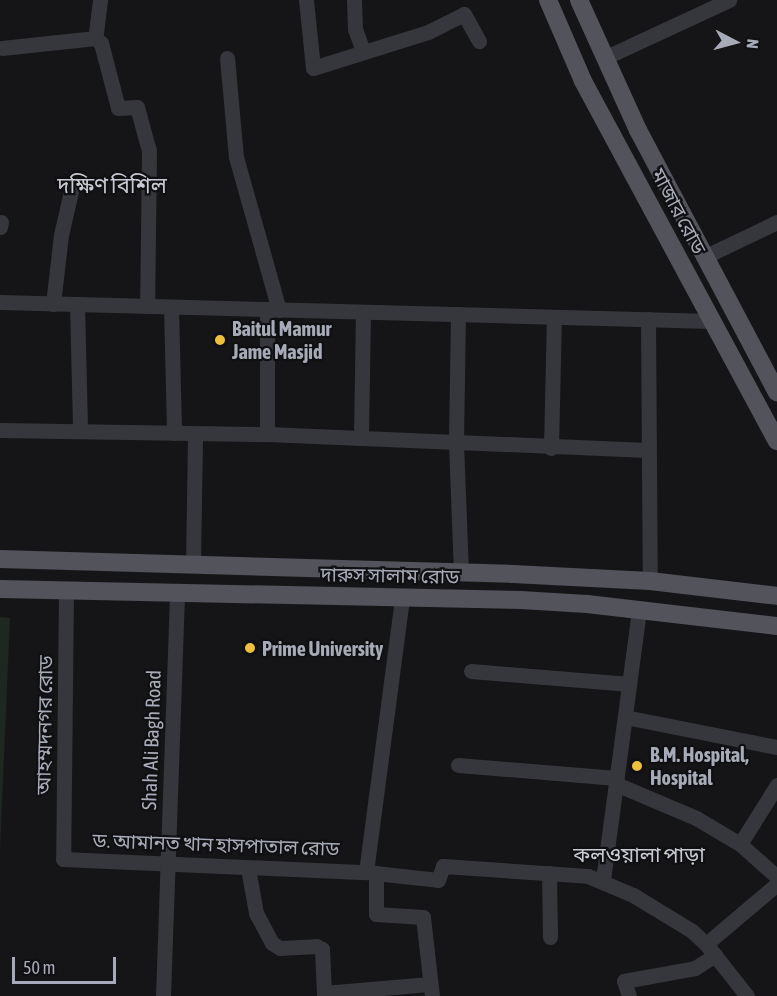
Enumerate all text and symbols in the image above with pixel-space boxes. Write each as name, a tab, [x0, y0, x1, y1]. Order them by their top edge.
north arrow	[705, 12, 765, 72]
text: N	[743, 38, 762, 50]
street label: মাজার রোড	[646, 164, 712, 258]
district label: দক্ষিণ বিশিল	[57, 173, 167, 199]
place label: Baitul Mamur Jame Masjid	[232, 316, 331, 363]
marker: Baitul Mamur Jame Masjid	[213, 333, 227, 347]
street label: দারুস সালাম রোড	[320, 562, 460, 588]
place label: Prime University	[262, 636, 383, 660]
marker: Prime University	[243, 641, 257, 655]
street label: আহম্মদনগর রোড	[31, 655, 57, 795]
street label: Shah Ali Bagh Road	[137, 669, 165, 811]
place label: B.M. Hospital, Hospital	[650, 742, 749, 789]
marker: B.M. Hospital, Hospital	[628, 757, 646, 775]
street label: ড. আমানত খান হাসপাতাল রোড	[92, 828, 340, 860]
district label: কলওয়ালা পাড়া	[573, 841, 705, 867]
scale bar	[15, 945, 118, 983]
text: 50 m	[23, 957, 55, 978]

